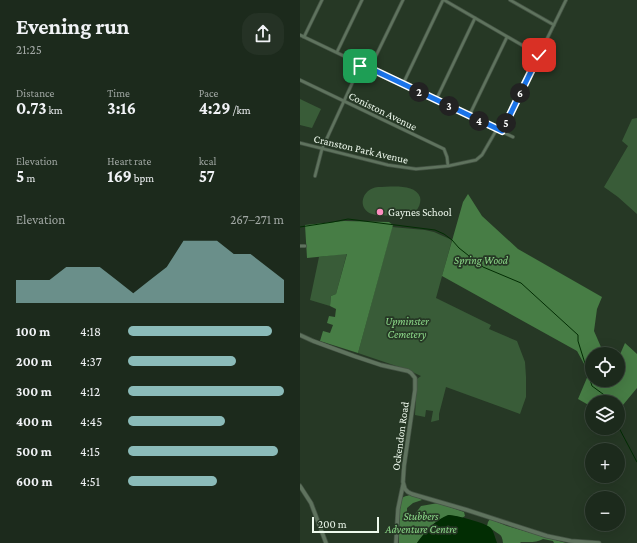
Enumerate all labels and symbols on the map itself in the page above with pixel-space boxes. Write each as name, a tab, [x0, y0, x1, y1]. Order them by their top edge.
pin	[522, 38, 556, 72]
pin	[343, 49, 377, 83]
pin: 2	[409, 82, 429, 102]
pin: 6	[510, 83, 530, 103]
street label: Coniston Avenue	[347, 89, 419, 133]
pin: 3	[439, 96, 459, 116]
pin: 4	[469, 111, 489, 131]
pin: 5	[496, 113, 516, 133]
street label: Cranston Park Avenue	[313, 132, 410, 166]
place label: Gaynes School	[388, 206, 452, 219]
marker: Gaynes School	[375, 207, 385, 217]
park label: Spring Wood	[454, 254, 509, 267]
park label: Upminster Cemetery	[385, 315, 430, 341]
street label: Ockendon Road	[389, 401, 411, 471]
park label: Stubbers Adventure Centre	[384, 510, 458, 535]
scale bar	[312, 515, 379, 534]

